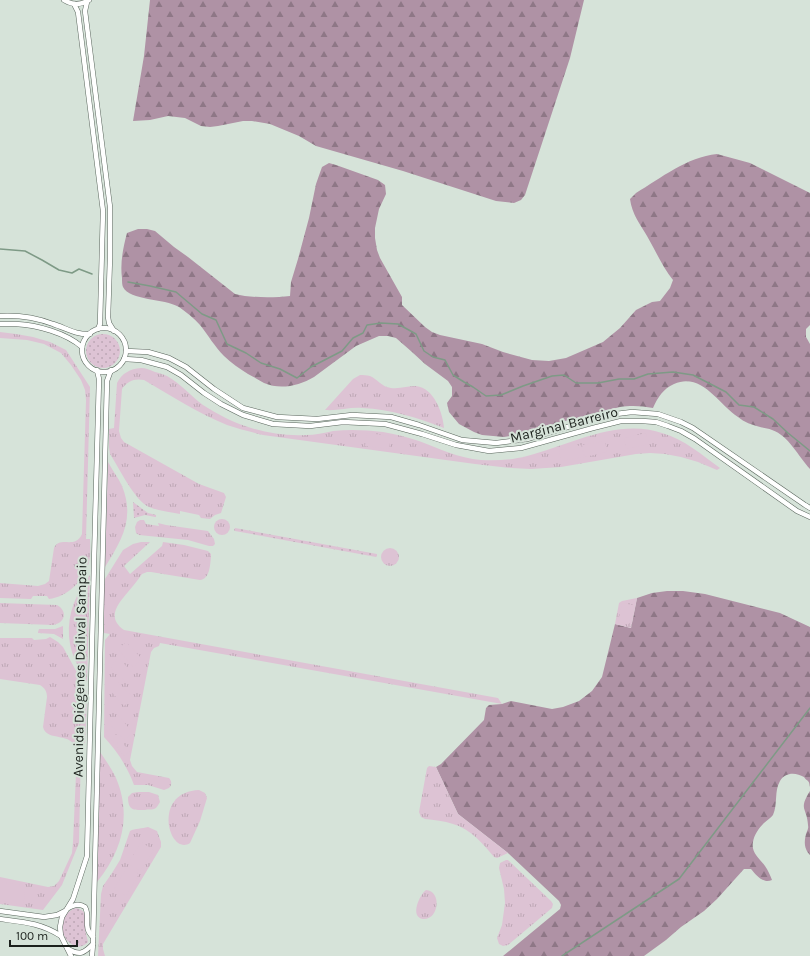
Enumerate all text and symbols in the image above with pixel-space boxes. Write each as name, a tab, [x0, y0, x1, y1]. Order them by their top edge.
street label: Marginal Barreiro	[508, 403, 620, 447]
street label: Avenida Diógenes Dolival Sampaio	[70, 557, 90, 777]
scale bar	[10, 922, 77, 948]
text: 100 m	[16, 929, 48, 943]

